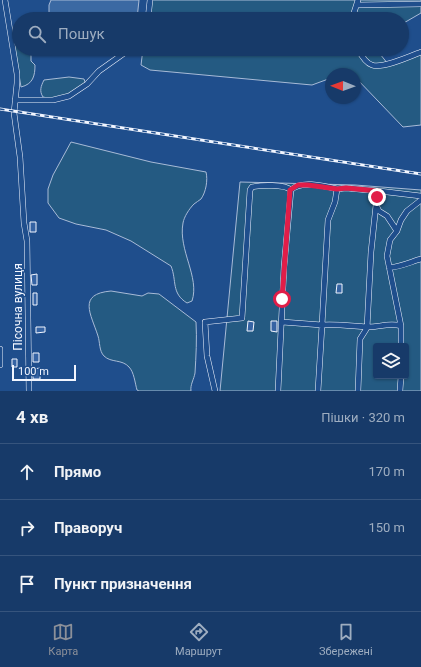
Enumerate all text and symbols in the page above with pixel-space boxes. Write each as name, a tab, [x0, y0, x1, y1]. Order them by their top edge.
search box	[12, 12, 409, 56]
icon: search	[26, 23, 48, 45]
text: Пошук	[58, 25, 105, 43]
north arrow	[325, 68, 361, 104]
route end	[368, 188, 386, 206]
street label: Пісочна вулиця	[11, 263, 25, 351]
route start	[273, 290, 291, 308]
map controls	[373, 343, 409, 379]
button: layers	[373, 343, 409, 379]
scale bar	[12, 363, 76, 382]
text: 100 m	[18, 365, 49, 378]
text: 4 хв	[16, 407, 48, 427]
text: Пішки · 320 m	[321, 410, 405, 425]
icon: ahead	[16, 461, 38, 483]
text: Прямо	[54, 463, 101, 481]
text: 170 m	[368, 464, 405, 479]
icon: right	[16, 517, 38, 539]
text: Праворуч	[54, 519, 122, 537]
text: 150 m	[368, 520, 405, 535]
icon: arrive	[16, 573, 38, 595]
text: Пункт призначення	[54, 575, 192, 593]
tab: Карта	[48, 621, 78, 658]
tab: Маршрут	[175, 621, 222, 658]
tab: Збережені	[319, 621, 373, 658]

